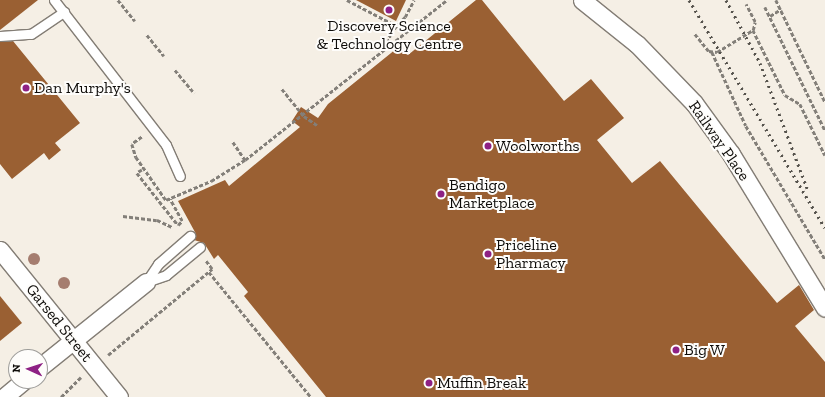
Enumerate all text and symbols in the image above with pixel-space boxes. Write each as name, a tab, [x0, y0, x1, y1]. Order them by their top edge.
marker: Discovery Science & Technology Centre	[384, 5, 394, 15]
place label: Discovery Science & Technology Centre	[316, 16, 462, 54]
place label: Dan Murphy's	[34, 78, 131, 98]
marker: Dan Murphy's	[21, 83, 31, 93]
street label: Railway Place	[684, 97, 754, 185]
place label: Woolworths	[496, 136, 580, 156]
marker: Woolworths	[483, 141, 493, 151]
place label: Bendigo Marketplace	[449, 175, 535, 213]
marker: Bendigo Marketplace	[436, 189, 446, 199]
place label: Priceline Pharmacy	[496, 235, 566, 273]
marker: Priceline Pharmacy	[483, 249, 493, 259]
street label: Garsed Street	[22, 280, 96, 366]
place label: Big W	[684, 340, 725, 360]
marker: Big W	[671, 345, 681, 355]
north arrow	[8, 349, 48, 389]
text: N	[10, 364, 23, 373]
place label: Muffin Break	[437, 373, 526, 393]
marker: Muffin Break	[424, 378, 434, 388]

